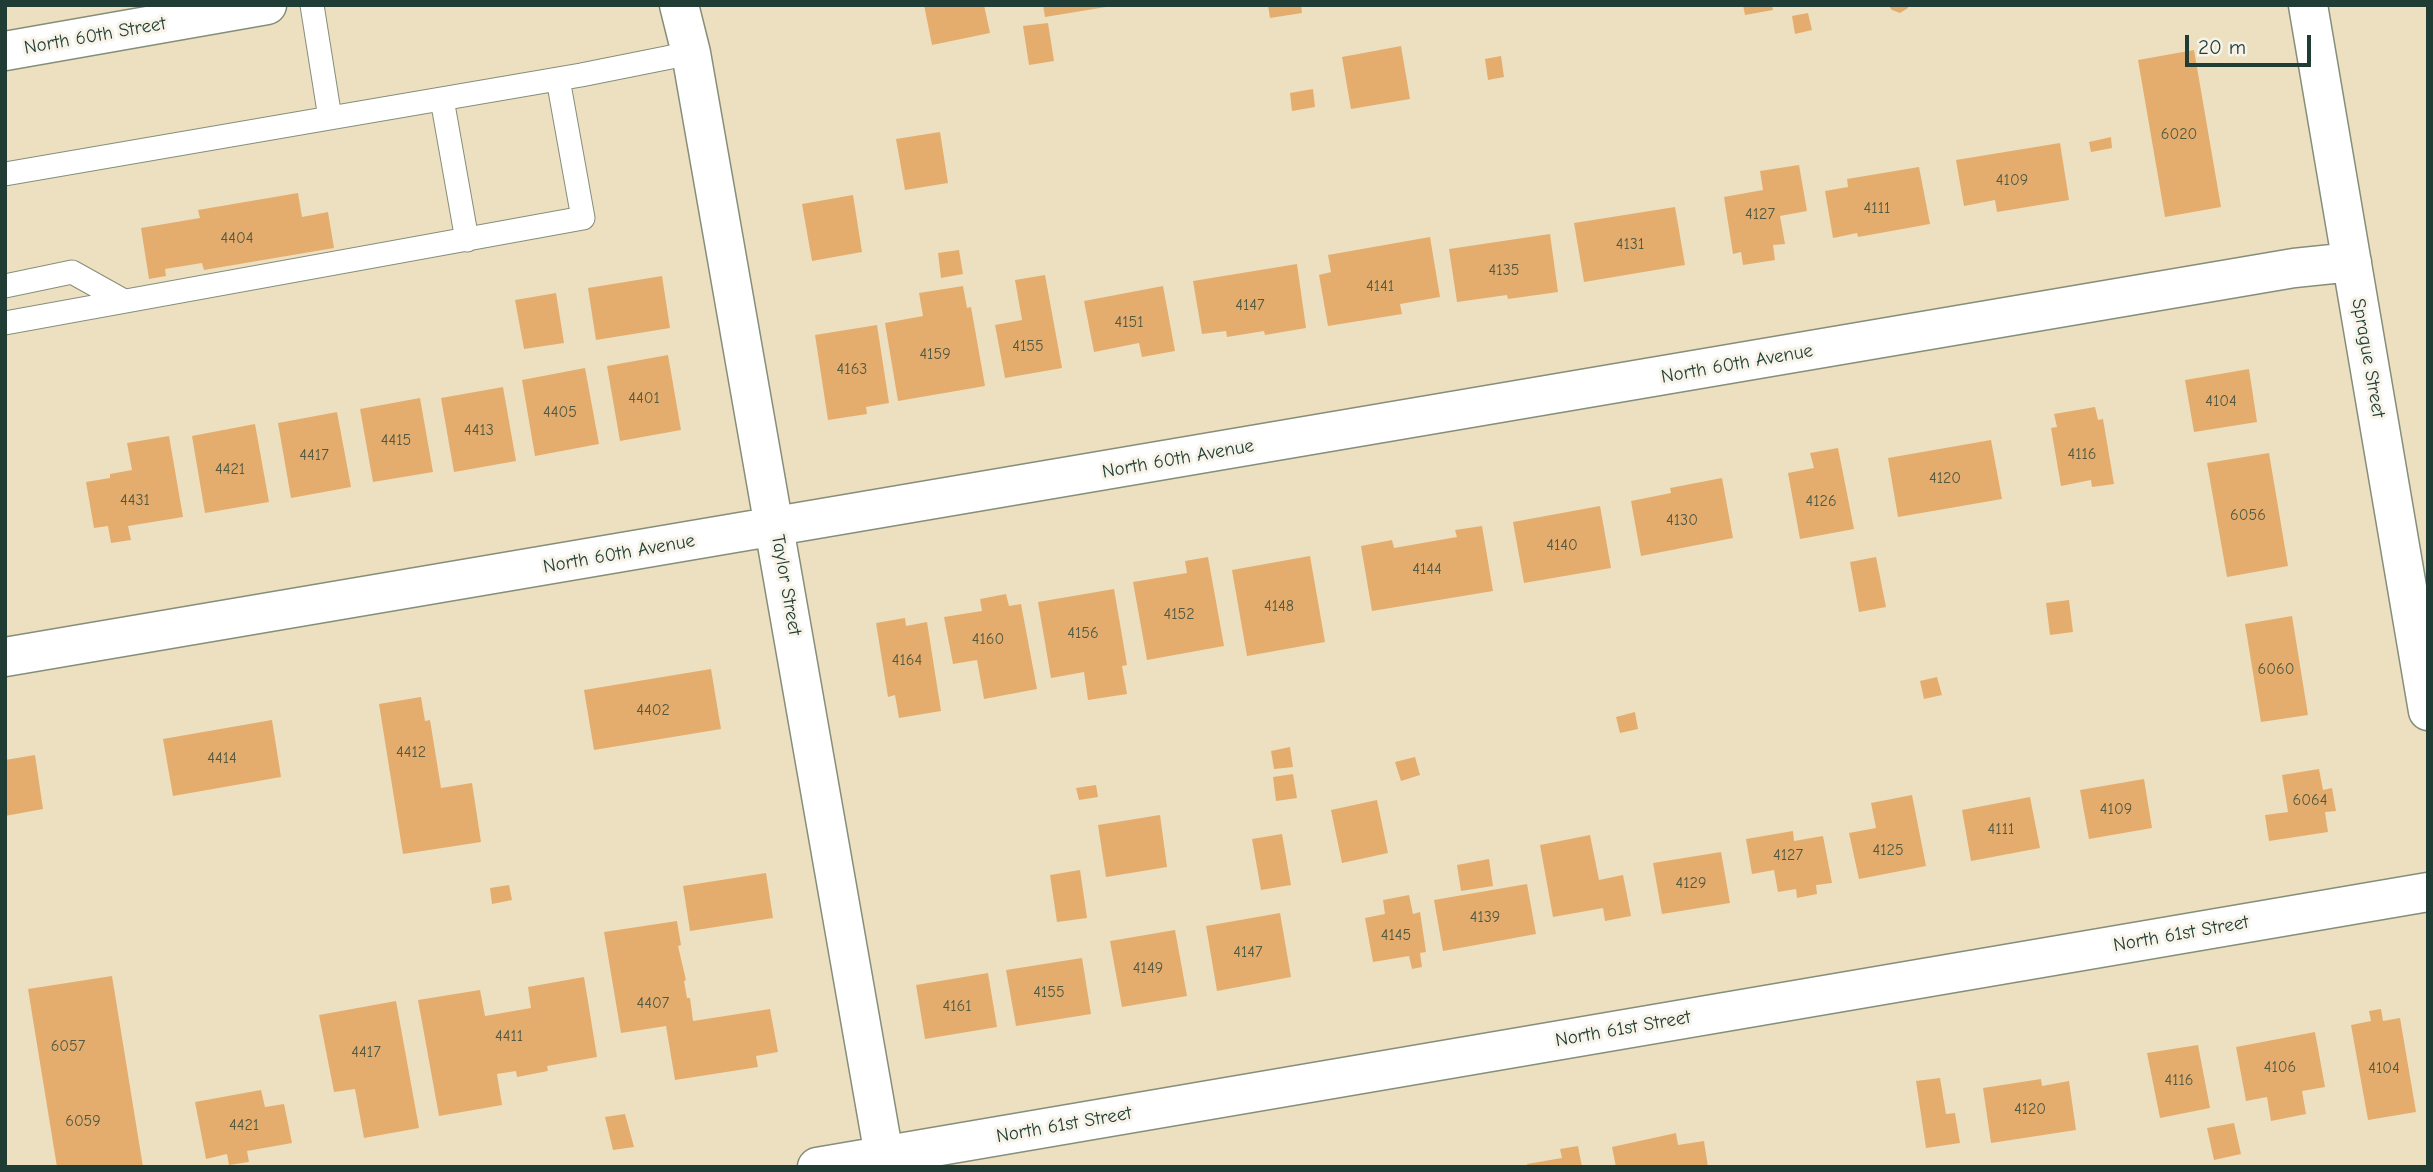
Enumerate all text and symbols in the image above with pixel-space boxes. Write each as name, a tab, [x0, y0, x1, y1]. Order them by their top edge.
street label: North 60th Street	[22, 12, 168, 60]
scale bar	[2188, 21, 2314, 65]
text: 20 m	[2198, 35, 2246, 59]
house number: 6020	[2161, 124, 2197, 144]
house number: 4109	[1996, 170, 2028, 190]
house number: 4111	[1864, 198, 1890, 218]
house number: 4127	[1745, 204, 1775, 224]
house number: 4404	[221, 228, 253, 248]
house number: 4131	[1616, 234, 1644, 254]
house number: 4135	[1489, 260, 1519, 280]
house number: 4141	[1366, 276, 1394, 296]
house number: 4147	[1235, 295, 1265, 315]
street label: Sprague Street	[2346, 297, 2390, 419]
house number: 4151	[1114, 312, 1144, 332]
house number: 4155	[1012, 336, 1044, 356]
street label: North 60th Avenue	[1659, 339, 1815, 389]
house number: 4159	[919, 344, 951, 364]
house number: 4163	[837, 359, 867, 379]
house number: 4401	[628, 388, 660, 408]
house number: 4104	[2205, 391, 2237, 411]
house number: 4405	[543, 402, 577, 422]
house number: 4413	[464, 420, 494, 440]
house number: 4415	[381, 430, 411, 450]
street label: North 60th Avenue	[1100, 434, 1256, 484]
house number: 4116	[2067, 444, 2097, 464]
house number: 4417	[299, 445, 329, 465]
house number: 4421	[215, 459, 245, 479]
house number: 4120	[1929, 468, 1961, 488]
house number: 4431	[120, 490, 150, 510]
house number: 4126	[1805, 491, 1837, 511]
house number: 6056	[2230, 505, 2266, 525]
house number: 4130	[1666, 510, 1698, 530]
street label: North 60th Avenue	[541, 529, 697, 579]
street label: Taylor Street	[766, 533, 806, 637]
house number: 4140	[1546, 535, 1578, 555]
house number: 4144	[1412, 559, 1442, 579]
house number: 4148	[1264, 596, 1294, 616]
house number: 4152	[1163, 604, 1195, 624]
house number: 4156	[1067, 623, 1099, 643]
house number: 4160	[972, 629, 1004, 649]
house number: 4164	[892, 650, 922, 670]
house number: 6060	[2258, 659, 2294, 679]
house number: 4402	[636, 700, 670, 720]
house number: 4412	[396, 742, 426, 762]
house number: 4414	[207, 748, 237, 768]
house number: 6064	[2293, 790, 2327, 810]
house number: 4109	[2100, 799, 2132, 819]
house number: 4111	[1988, 819, 2014, 839]
house number: 4125	[1872, 840, 1904, 860]
house number: 4127	[1773, 845, 1803, 865]
house number: 4129	[1676, 873, 1706, 893]
house number: 4139	[1470, 907, 1500, 927]
street label: North 61st Street	[2111, 911, 2251, 957]
house number: 4145	[1381, 925, 1411, 945]
house number: 4147	[1233, 942, 1263, 962]
house number: 4149	[1133, 958, 1163, 978]
house number: 4155	[1033, 982, 1065, 1002]
house number: 4407	[637, 993, 669, 1013]
house number: 4161	[942, 996, 972, 1016]
street label: North 61st Street	[1553, 1006, 1693, 1052]
house number: 4411	[495, 1026, 523, 1046]
house number: 6057	[51, 1036, 85, 1056]
house number: 4417	[351, 1042, 381, 1062]
house number: 4106	[2264, 1057, 2296, 1077]
house number: 4104	[2368, 1058, 2400, 1078]
house number: 4116	[2164, 1070, 2194, 1090]
house number: 4120	[2014, 1099, 2046, 1119]
street label: North 61st Street	[994, 1102, 1134, 1148]
house number: 6059	[65, 1111, 101, 1131]
house number: 4421	[229, 1115, 259, 1135]

